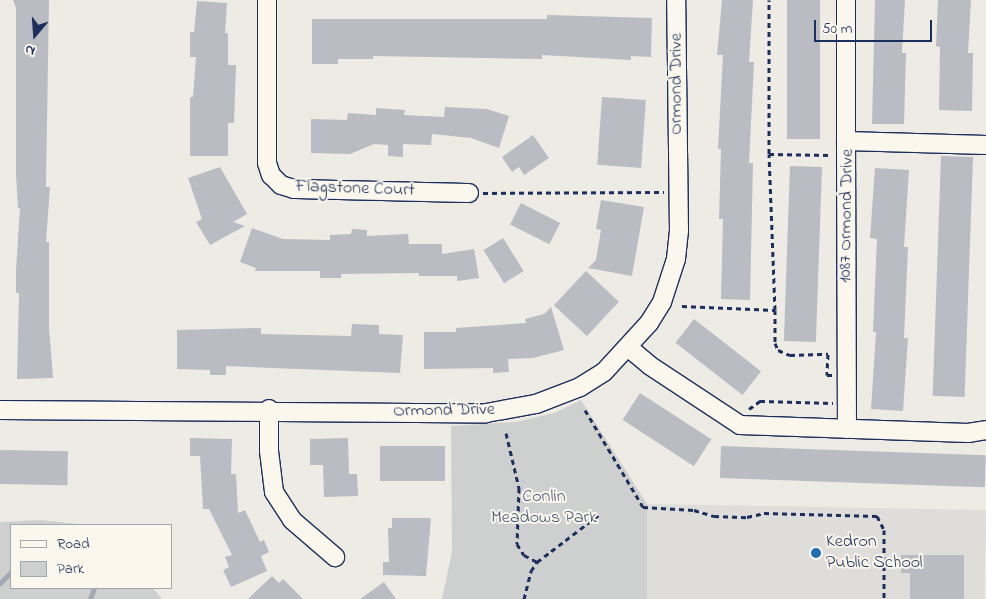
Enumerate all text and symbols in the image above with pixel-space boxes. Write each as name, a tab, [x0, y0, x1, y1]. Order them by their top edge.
north arrow	[10, 10, 60, 60]
scale bar	[816, 10, 934, 42]
text: 50 m	[822, 18, 852, 40]
street label: Ormond Drive	[666, 33, 688, 135]
text: N	[22, 38, 38, 61]
street label: 1087 Ormond Drive	[835, 149, 859, 283]
street label: Flagstone Court	[295, 176, 415, 202]
street label: Ormond Drive	[393, 399, 495, 423]
park label: Conlin Meadows Park	[491, 487, 597, 530]
legend	[10, 524, 172, 589]
place label: Kedron Public School	[826, 532, 923, 574]
text: Road	[57, 533, 90, 555]
marker: Kedron Public School	[810, 547, 822, 559]
text: Park	[57, 558, 84, 580]

